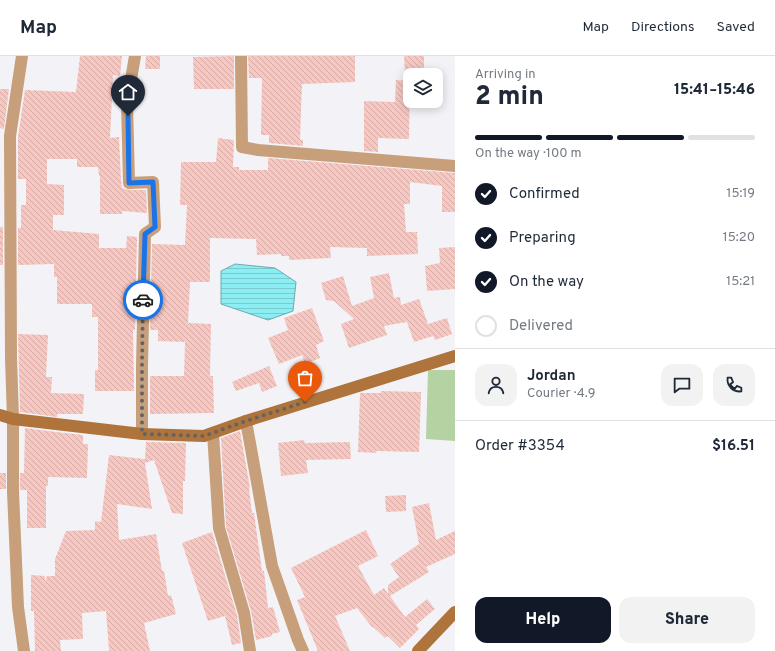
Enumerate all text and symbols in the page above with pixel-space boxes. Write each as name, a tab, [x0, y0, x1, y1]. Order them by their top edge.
text: Map	[20, 16, 57, 40]
text: Map	[583, 19, 609, 36]
text: Directions	[631, 19, 695, 36]
text: Saved	[717, 19, 755, 36]
text: Arriving in	[475, 67, 536, 83]
map controls	[403, 68, 443, 108]
button: layers	[403, 68, 443, 108]
pin	[111, 75, 145, 116]
icon: home	[117, 81, 139, 103]
text: 2 min	[475, 81, 544, 114]
text: 15:41–15:46	[674, 81, 755, 100]
text: On the way · 100 m	[475, 146, 582, 162]
icon: check	[475, 183, 497, 205]
text: Confirmed	[509, 185, 580, 204]
text: 15:19	[727, 186, 755, 202]
icon: check	[475, 227, 497, 249]
text: Preparing	[509, 229, 576, 248]
text: 15:20	[723, 230, 755, 246]
icon: check	[475, 271, 497, 293]
text: On the way	[509, 273, 584, 292]
text: 15:21	[726, 274, 755, 290]
courier	[123, 280, 163, 320]
icon: car	[132, 289, 154, 311]
text: Delivered	[509, 317, 573, 336]
pin	[288, 361, 322, 402]
button: person	[475, 364, 517, 406]
button: chat	[661, 364, 703, 406]
button: phone	[713, 364, 755, 406]
icon: bag	[294, 367, 316, 389]
text: Jordan	[527, 367, 576, 386]
text: Courier · 4.9	[527, 386, 595, 402]
text: Order #3354	[475, 437, 565, 456]
text: $16.51	[712, 437, 755, 456]
button: Help	[475, 597, 611, 643]
button: Share	[619, 597, 755, 643]

